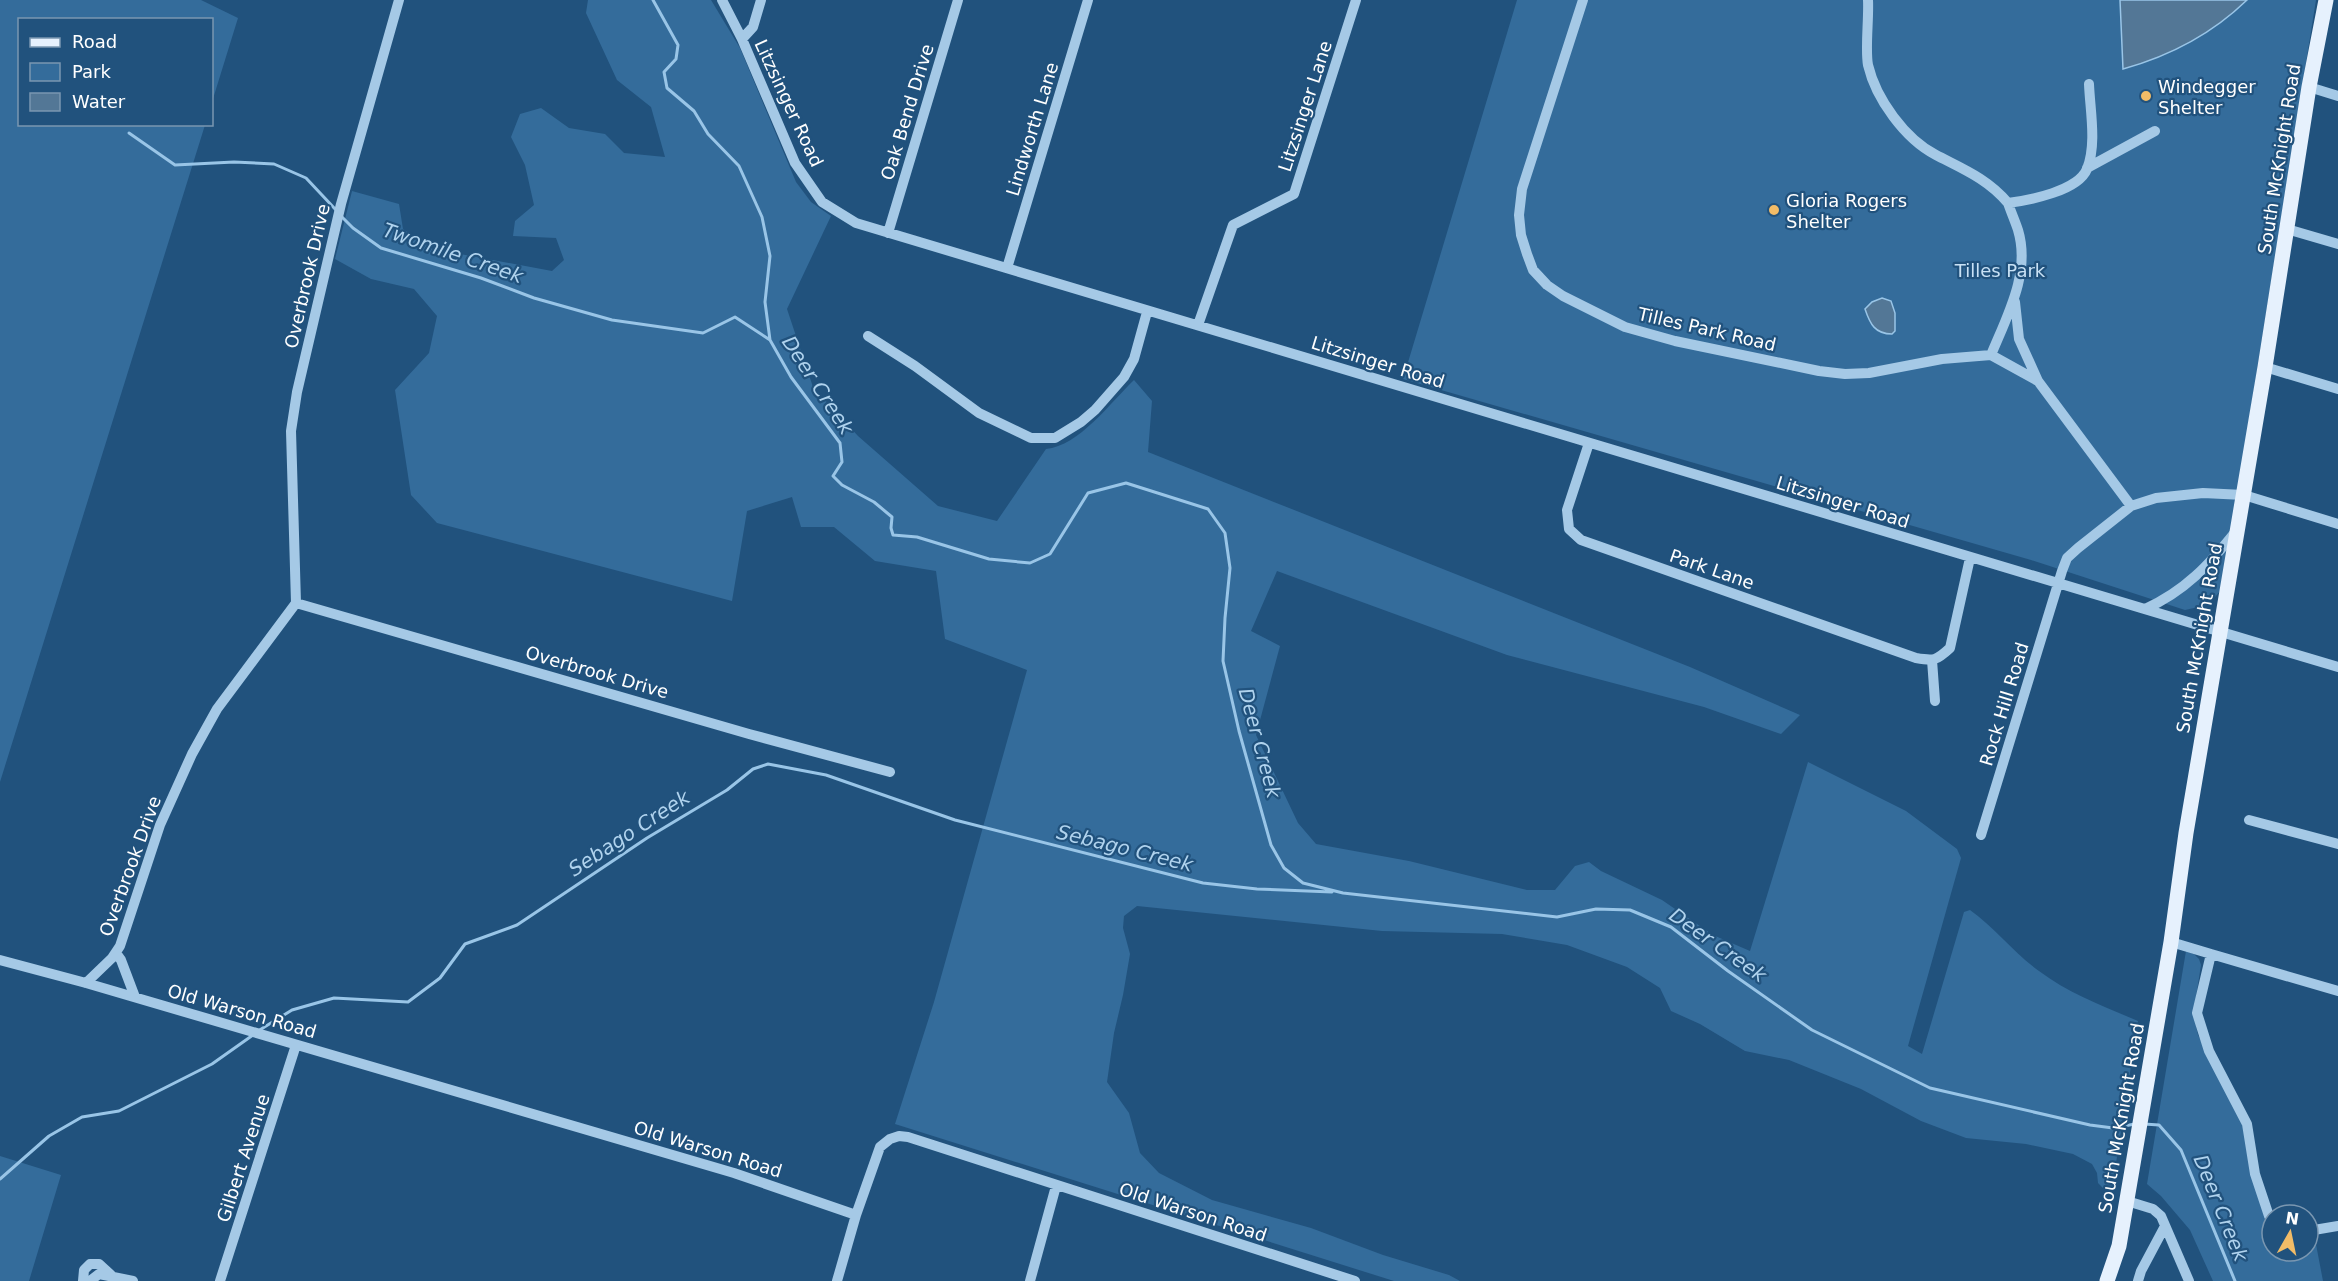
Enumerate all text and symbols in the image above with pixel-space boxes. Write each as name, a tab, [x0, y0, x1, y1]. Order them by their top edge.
legend	[18, 18, 213, 126]
text: Road	[72, 31, 117, 52]
street label: Litzsinger Road	[750, 36, 828, 170]
street label: Litzsinger Lane	[1274, 38, 1336, 174]
street label: Oak Bend Drive	[876, 41, 938, 183]
street label: Lindworth Lane	[1002, 60, 1062, 198]
text: Park	[72, 61, 111, 82]
street label: South McKnight Road	[2254, 62, 2304, 256]
place label: Windegger Shelter	[2158, 76, 2256, 118]
marker: Windegger Shelter	[2139, 89, 2153, 103]
text: Water	[72, 91, 126, 112]
place label: Gloria Rogers Shelter	[1786, 190, 1907, 232]
street label: Overbrook Drive	[280, 202, 334, 350]
marker: Gloria Rogers Shelter	[1767, 203, 1781, 217]
water label: Twomile Creek	[380, 218, 528, 289]
park label: Tilles Park	[1954, 260, 2046, 281]
street label: Tilles Park Road	[1635, 303, 1778, 355]
water label: Deer Creek	[777, 331, 860, 440]
street label: Litzsinger Road	[1309, 332, 1447, 392]
street label: Litzsinger Road	[1774, 472, 1912, 532]
street label: South McKnight Road	[2172, 541, 2226, 735]
street label: Park Lane	[1667, 545, 1757, 593]
street label: Rock Hill Road	[1975, 640, 2033, 768]
street label: Overbrook Drive	[523, 642, 671, 702]
water label: Deer Creek	[1234, 685, 1287, 802]
water label: Sebago Creek	[564, 784, 695, 881]
street label: Overbrook Drive	[95, 793, 165, 939]
water label: Sebago Creek	[1054, 819, 1197, 877]
water label: Deer Creek	[1665, 903, 1772, 988]
street label: Old Warson Road	[165, 980, 319, 1042]
street label: South McKnight Road	[2094, 1021, 2148, 1215]
street label: Gilbert Avenue	[212, 1091, 274, 1225]
street label: Old Warson Road	[631, 1116, 785, 1182]
water label: Deer Creek	[2189, 1151, 2254, 1266]
street label: Old Warson Road	[1116, 1178, 1270, 1246]
north arrow	[2260, 1203, 2320, 1263]
text: N	[2284, 1208, 2300, 1229]

